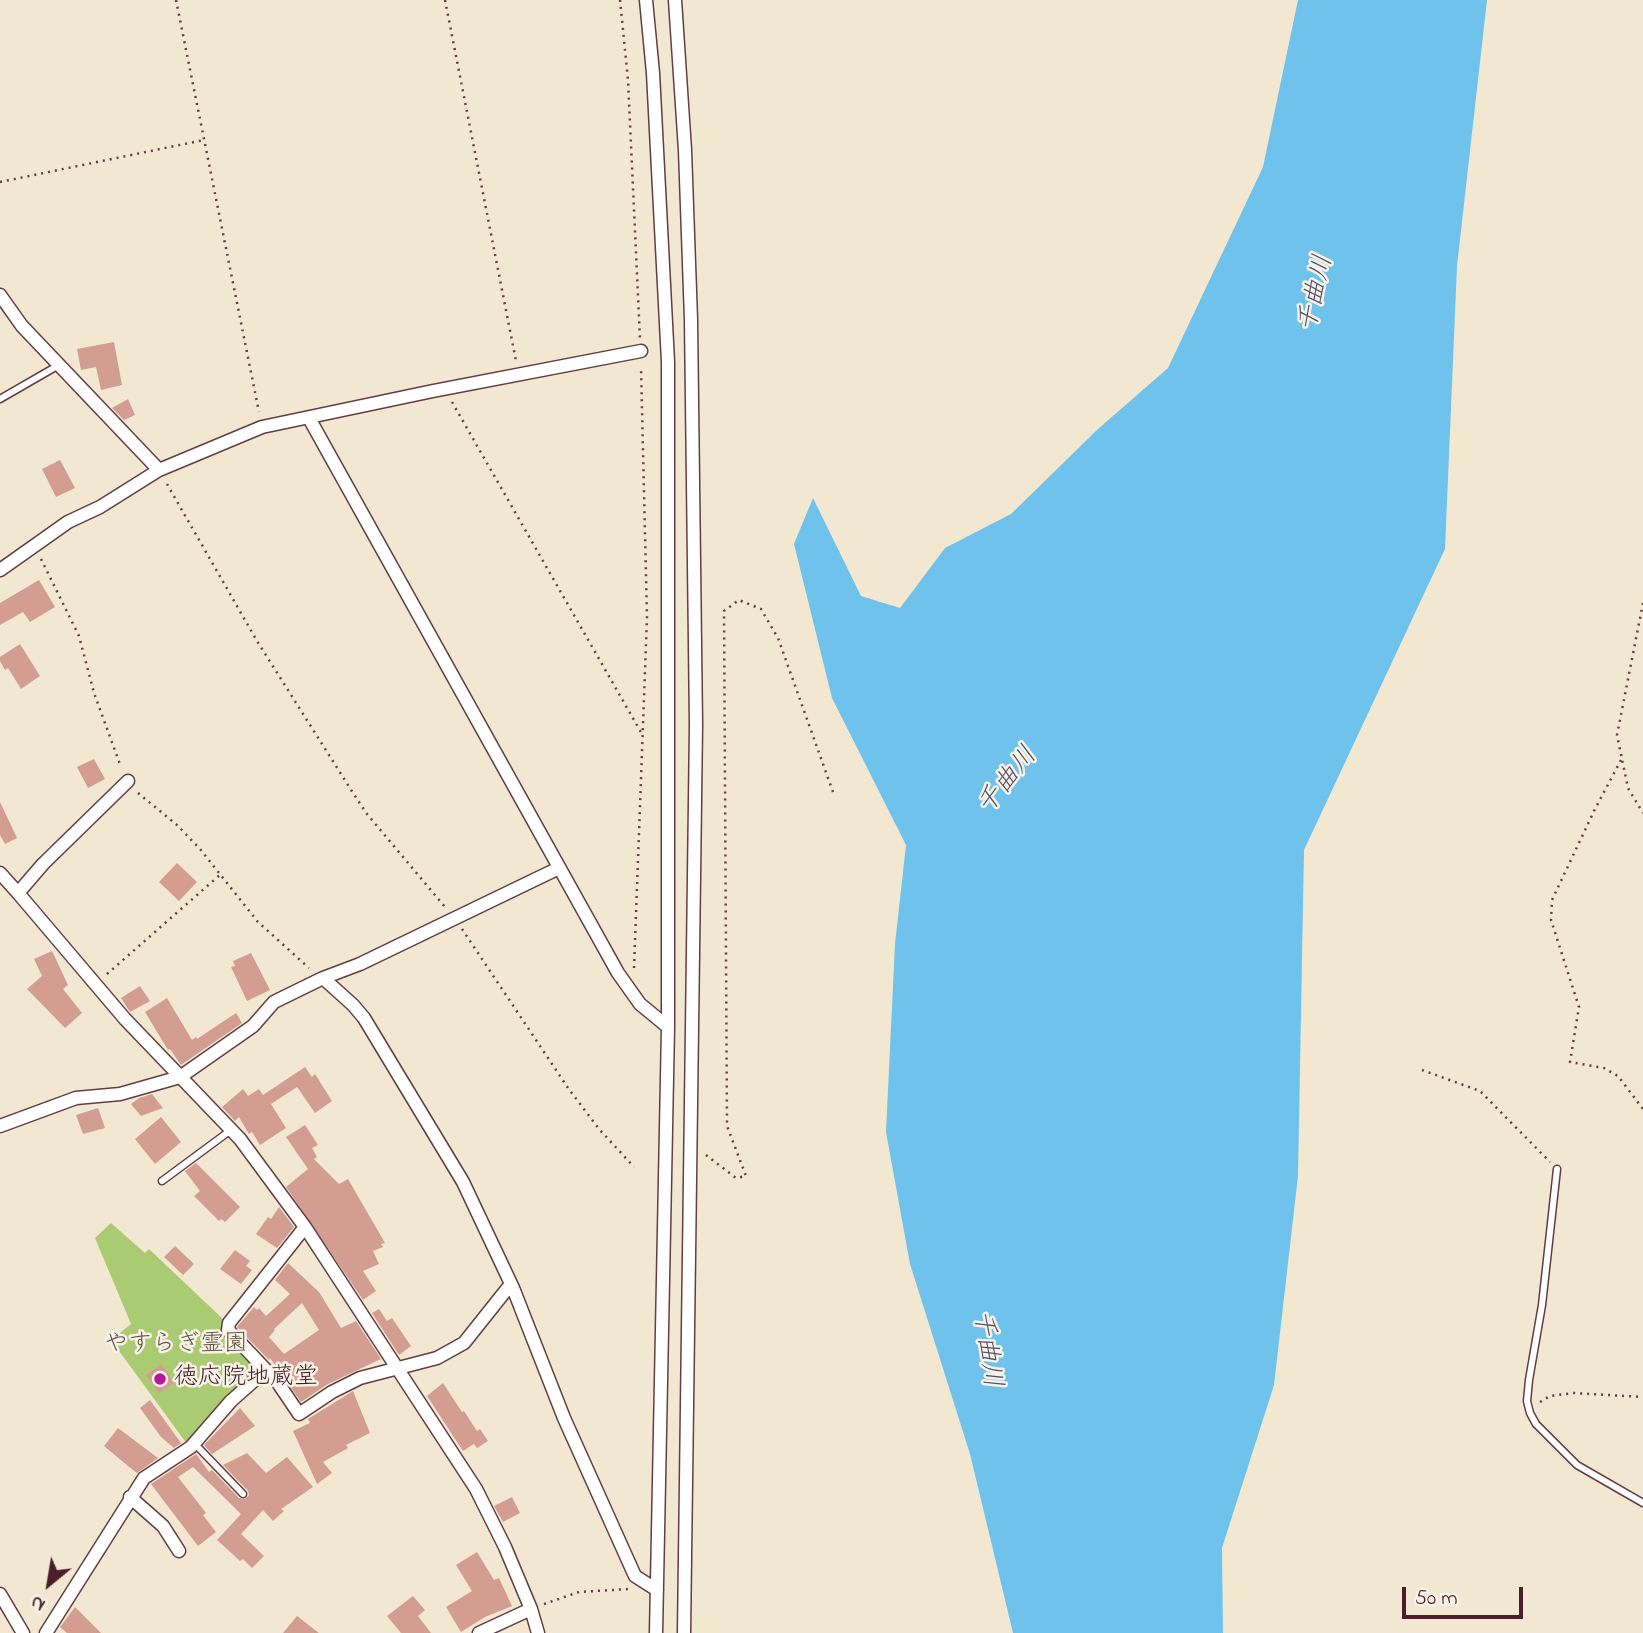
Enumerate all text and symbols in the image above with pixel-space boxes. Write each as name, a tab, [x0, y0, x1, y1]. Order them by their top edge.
water label: 千曲川	[1294, 252, 1342, 336]
water label: 千曲川	[972, 742, 1046, 822]
water label: 千曲川	[964, 1308, 1006, 1390]
park label: やすらぎ霊園	[104, 1332, 248, 1360]
place label: 徳応院地蔵堂	[174, 1365, 318, 1393]
marker: 徳応院地蔵堂	[152, 1371, 168, 1387]
north arrow	[14, 1549, 84, 1619]
scale bar	[1405, 1574, 1526, 1618]
text: 50 m	[1415, 1584, 1458, 1614]
text: N	[26, 1588, 51, 1618]

